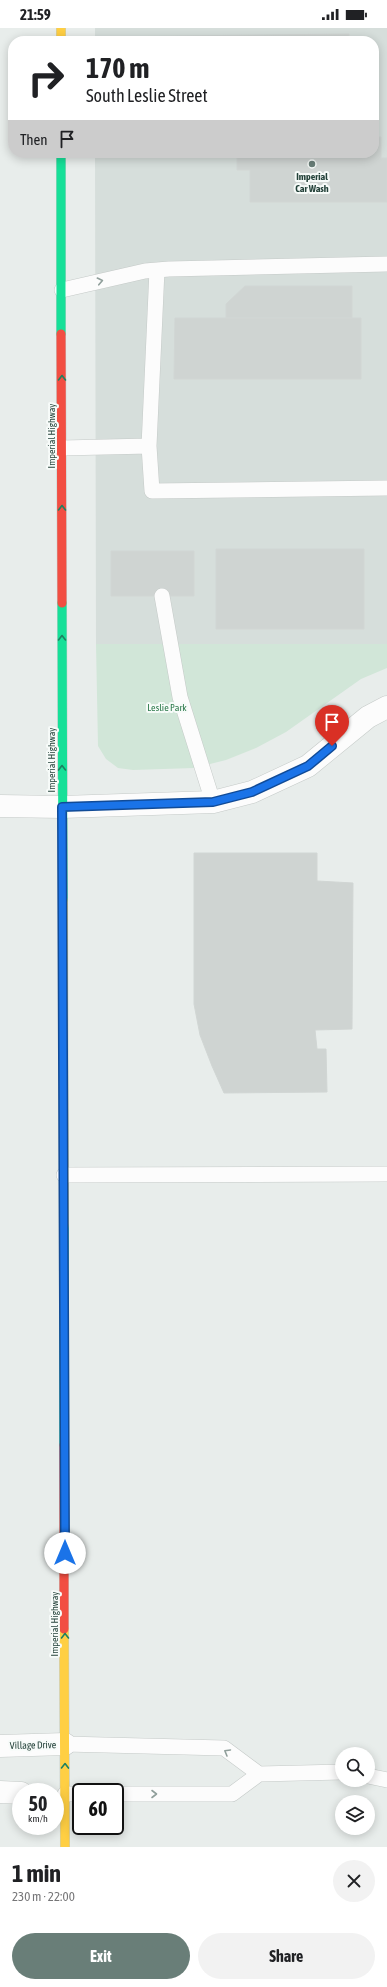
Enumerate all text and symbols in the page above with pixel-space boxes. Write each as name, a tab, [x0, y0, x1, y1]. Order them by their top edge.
text: 21:59	[20, 6, 51, 23]
icon: right	[20, 52, 72, 104]
text: 170 m	[86, 52, 149, 84]
text: South Leslie Street	[86, 85, 208, 106]
icon: arrive	[56, 128, 78, 150]
text: Then	[20, 131, 48, 148]
marker: Imperial Car Wash	[307, 159, 317, 169]
place label: Imperial Car Wash	[295, 171, 329, 194]
one-way arrow	[97, 278, 103, 286]
one-way arrow	[58, 375, 66, 381]
street label: Imperial Highway	[46, 404, 57, 468]
one-way arrow	[58, 505, 66, 511]
one-way arrow	[58, 635, 66, 641]
park label: Leslie Park	[147, 702, 187, 713]
pin	[315, 705, 349, 746]
icon: arrive	[321, 711, 343, 733]
street label: Imperial Highway	[46, 728, 57, 792]
one-way arrow	[58, 765, 66, 771]
position arrow	[44, 1532, 86, 1574]
street label: Imperial Highway	[49, 1592, 60, 1656]
one-way arrow	[61, 1633, 69, 1639]
street label: Village Drive	[10, 1739, 57, 1751]
map controls	[335, 1747, 375, 1835]
button: search	[335, 1747, 375, 1787]
one-way arrow	[224, 1749, 231, 1756]
one-way arrow	[61, 1763, 69, 1769]
speed limit sign: 60	[72, 1783, 124, 1835]
one-way arrow	[151, 1790, 157, 1798]
text: 50	[29, 1792, 47, 1815]
button: layers	[335, 1795, 375, 1835]
text: km/h	[28, 1813, 48, 1824]
text: 1 min	[12, 1860, 61, 1887]
button: close	[333, 1860, 375, 1902]
text: 230 m · 22:00	[12, 1889, 75, 1904]
button: Exit	[12, 1933, 190, 1979]
button: Share	[198, 1933, 375, 1979]

